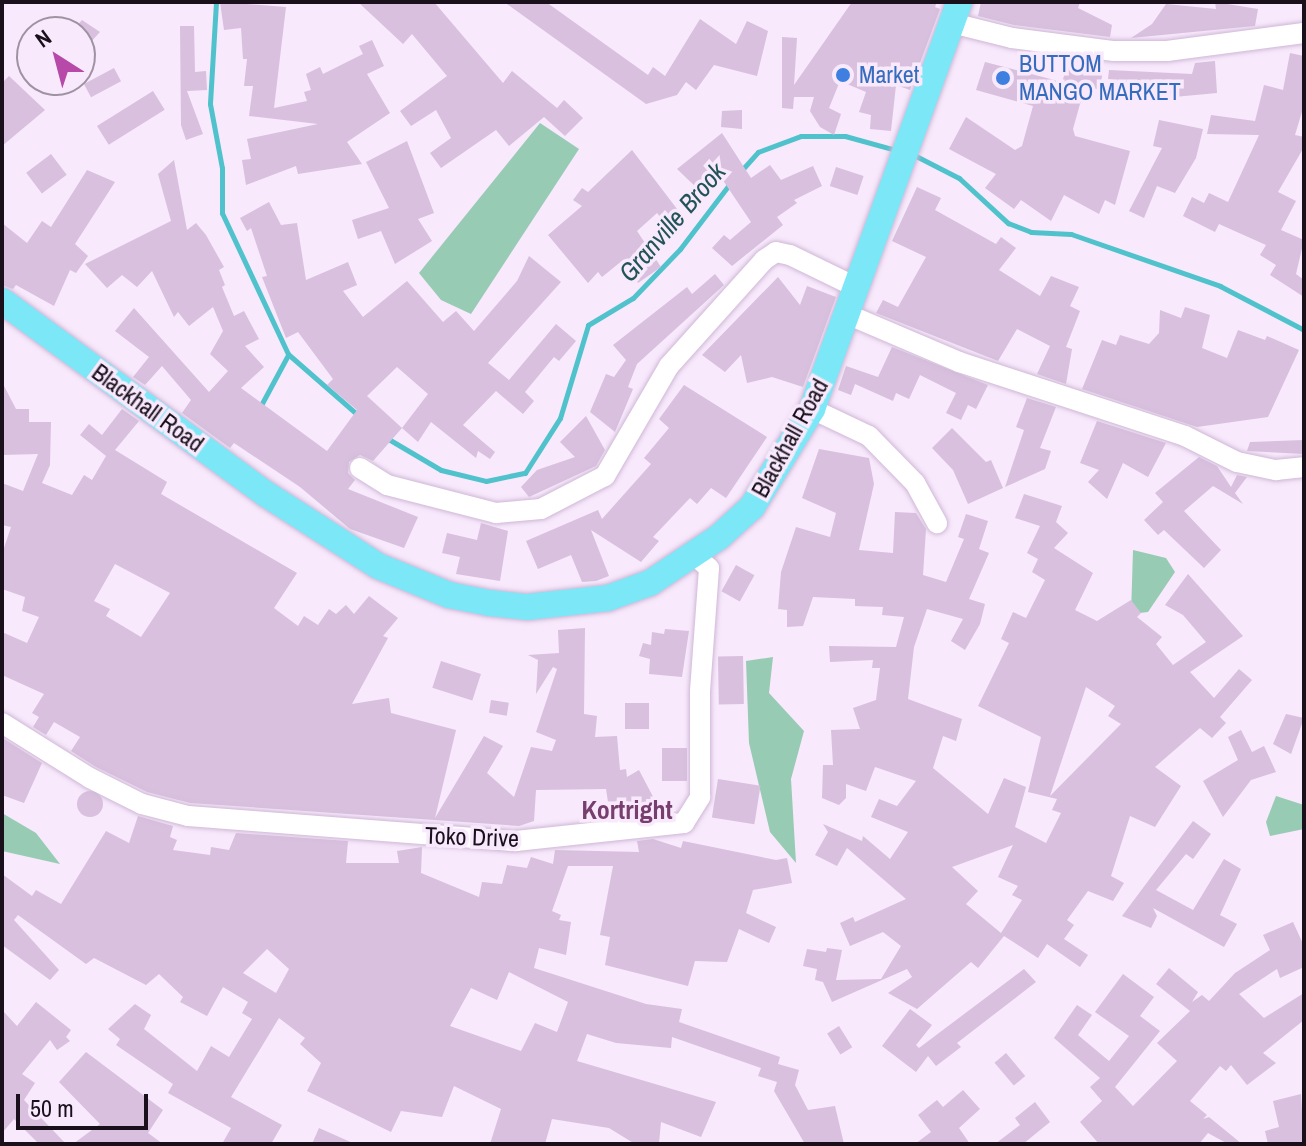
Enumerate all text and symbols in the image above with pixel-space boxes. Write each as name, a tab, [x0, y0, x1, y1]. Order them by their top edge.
north arrow	[16, 16, 96, 96]
text: N	[29, 22, 57, 54]
place label: BUTTOM MANGO MARKET	[1019, 50, 1181, 106]
place label: Market	[859, 61, 919, 89]
marker: Market	[834, 66, 852, 84]
marker: BUTTOM MANGO MARKET	[994, 69, 1012, 87]
water label: Granville Brook	[612, 156, 732, 288]
street label: Blackhall Road	[86, 358, 210, 458]
street label: Blackhall Road	[746, 374, 834, 502]
district label: Kortright	[581, 794, 673, 826]
street label: Toko Drive	[424, 821, 520, 853]
scale bar	[20, 1078, 152, 1128]
text: 50 m	[30, 1092, 74, 1124]

